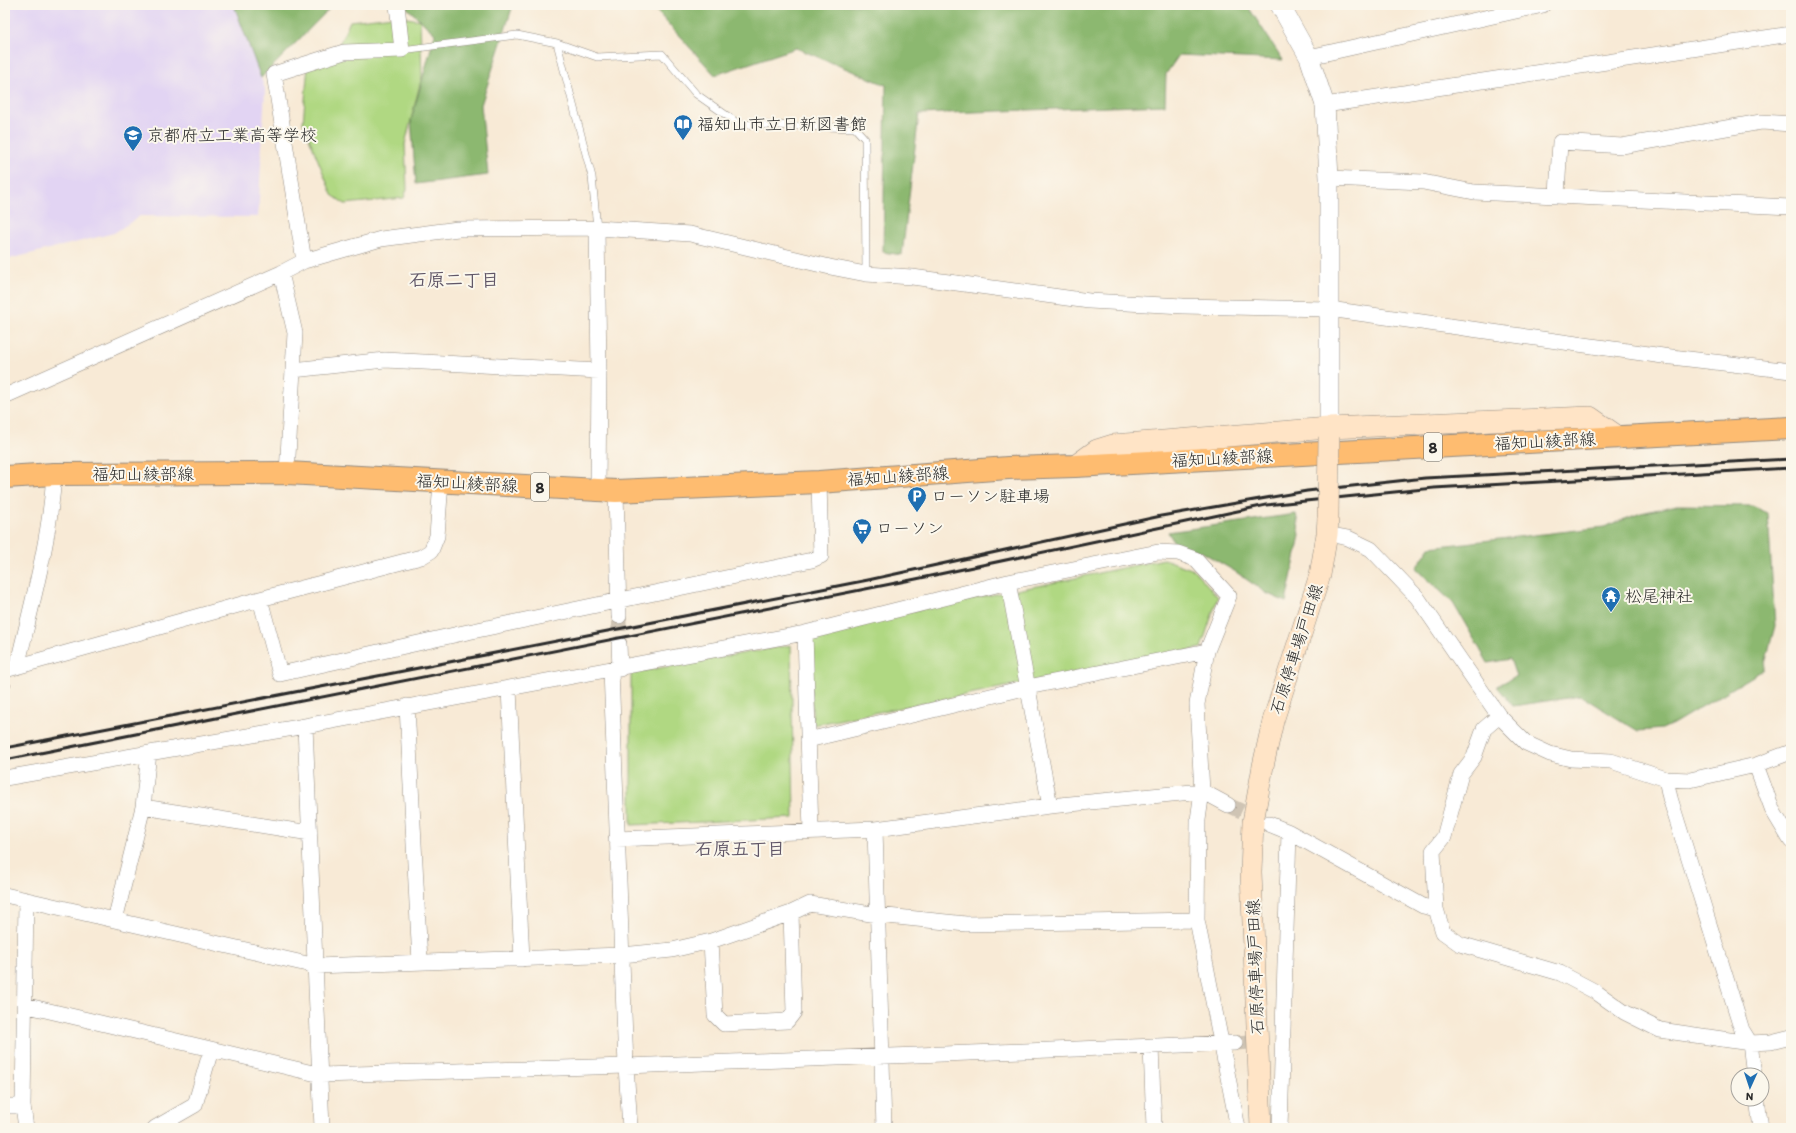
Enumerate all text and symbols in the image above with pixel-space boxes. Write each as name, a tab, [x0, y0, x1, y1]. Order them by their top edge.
library icon: 福知山市立日新図書館	[672, 113, 694, 141]
place label: 福知山市立日新図書館	[697, 114, 867, 134]
school or university icon: 京都府立工業高等学校	[122, 124, 144, 152]
place label: 京都府立工業高等学校	[147, 125, 317, 145]
district label: 石原二丁目	[409, 269, 499, 291]
street label: 福知山綾部線	[1494, 428, 1596, 454]
road number: 8	[1424, 433, 1442, 461]
street label: 福知山綾部線	[1171, 445, 1273, 471]
street label: 福知山綾部線	[846, 462, 950, 490]
street label: 福知山綾部線	[92, 464, 194, 484]
street label: 福知山綾部線	[416, 470, 518, 496]
road number: 8	[531, 473, 549, 501]
parking icon: ローソン駐車場	[906, 485, 928, 513]
place label: ローソン駐車場	[931, 486, 1050, 506]
supermarket icon: ローソン	[851, 517, 873, 545]
place label: ローソン	[876, 518, 944, 538]
street label: 石原停車場戸田線	[1265, 581, 1327, 717]
temple icon: 松尾神社	[1600, 585, 1622, 613]
place label: 松尾神社	[1625, 586, 1693, 606]
district label: 石原五丁目	[695, 838, 785, 860]
street label: 石原停車場戸田線	[1243, 899, 1267, 1035]
north arrow	[1730, 1067, 1770, 1107]
text: N	[1745, 1090, 1754, 1103]

